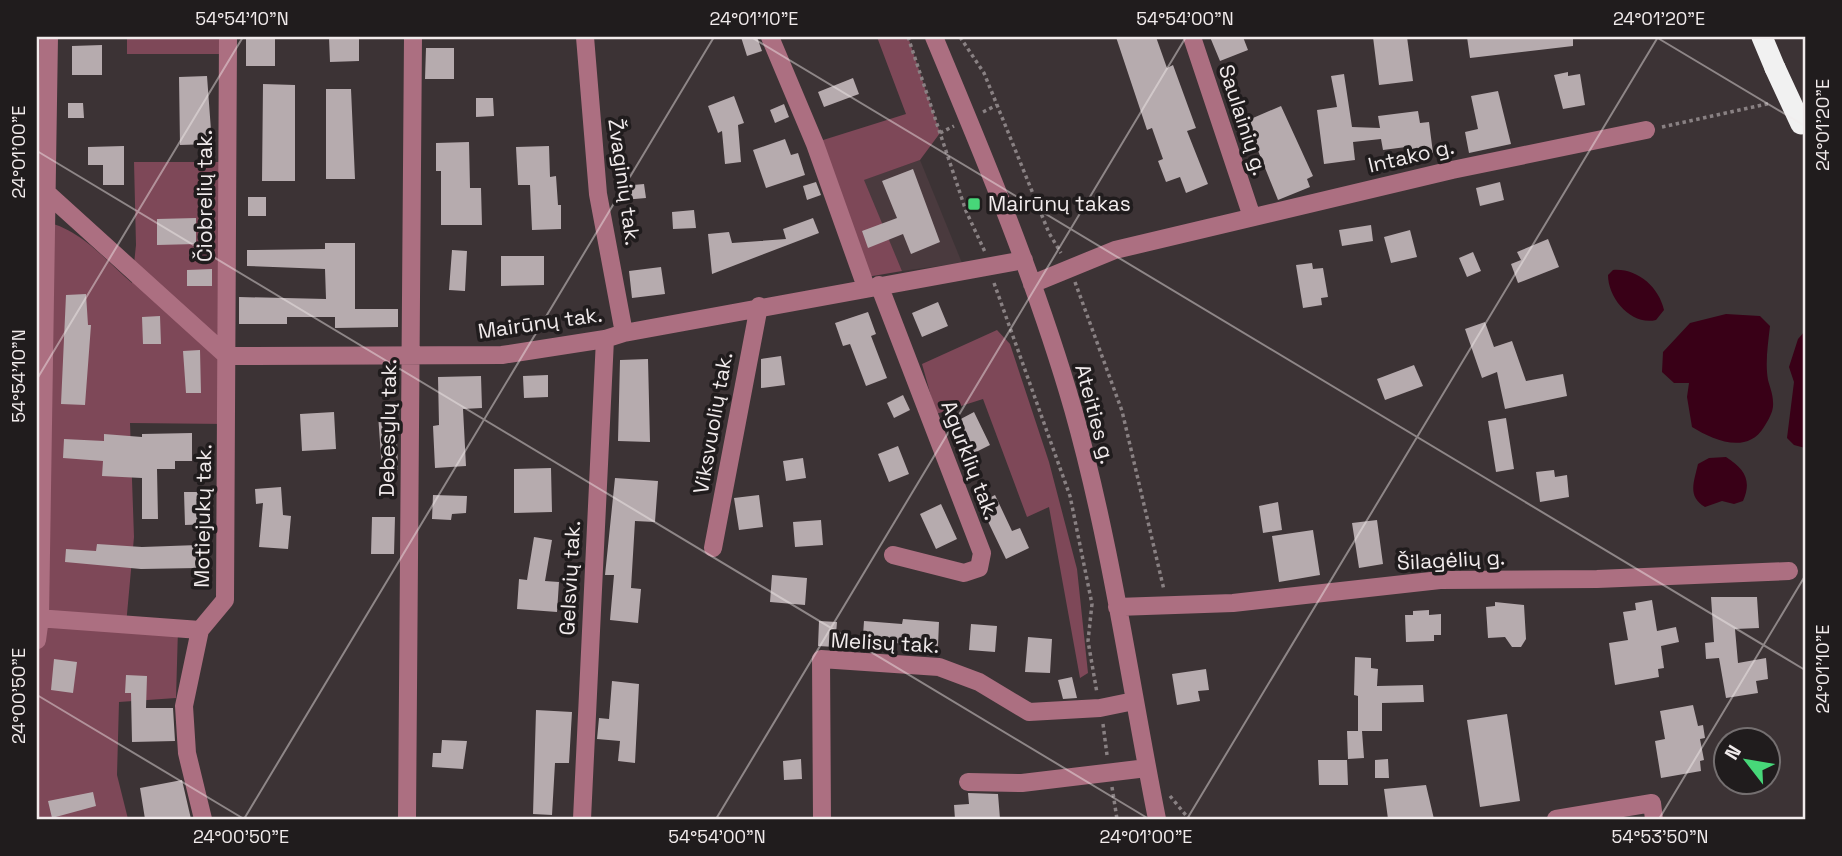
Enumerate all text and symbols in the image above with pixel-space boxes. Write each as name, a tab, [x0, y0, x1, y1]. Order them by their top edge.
text: 54°54'10"N	[195, 7, 289, 30]
text: 24°01'10"E	[710, 7, 798, 30]
text: 54°54'00"N	[1136, 7, 1234, 30]
text: 24°01'20"E	[1613, 7, 1705, 30]
street label: Saulainių g.	[1213, 61, 1274, 179]
text: 24°01'20"E	[1811, 79, 1834, 171]
text: 24°01'00"E	[7, 106, 30, 198]
street label: Žvaginių tak.	[602, 117, 647, 247]
street label: Čiobrelių tak.	[191, 130, 218, 262]
street label: Intako g.	[1365, 133, 1456, 178]
place label: Mairūnų takas	[988, 190, 1131, 217]
marker: Mairūnų takas	[966, 196, 982, 212]
street label: Mairūnų tak.	[476, 300, 604, 345]
text: 54°54'10"N	[7, 329, 30, 423]
street label: Viksvuolių tak.	[687, 350, 738, 496]
street label: Debesylų tak.	[373, 359, 402, 497]
street label: Ateities g.	[1069, 361, 1122, 467]
street label: Agurklių tak.	[935, 396, 1006, 523]
street label: Motiejukų tak.	[188, 444, 217, 588]
street label: Gelsvių tak.	[553, 520, 586, 636]
street label: Šilagėlių g.	[1396, 543, 1506, 576]
text: 24°01'10"E	[1811, 625, 1834, 713]
street label: Melisų tak.	[830, 626, 940, 659]
text: 24°00'50"E	[7, 648, 30, 744]
north arrow	[1713, 726, 1783, 796]
text: N	[1719, 741, 1747, 764]
text: 24°00'50"E	[193, 825, 289, 848]
text: 54°54'00"N	[668, 825, 766, 848]
text: 24°01'00"E	[1100, 825, 1192, 848]
text: 54°53'50"N	[1612, 825, 1708, 848]

